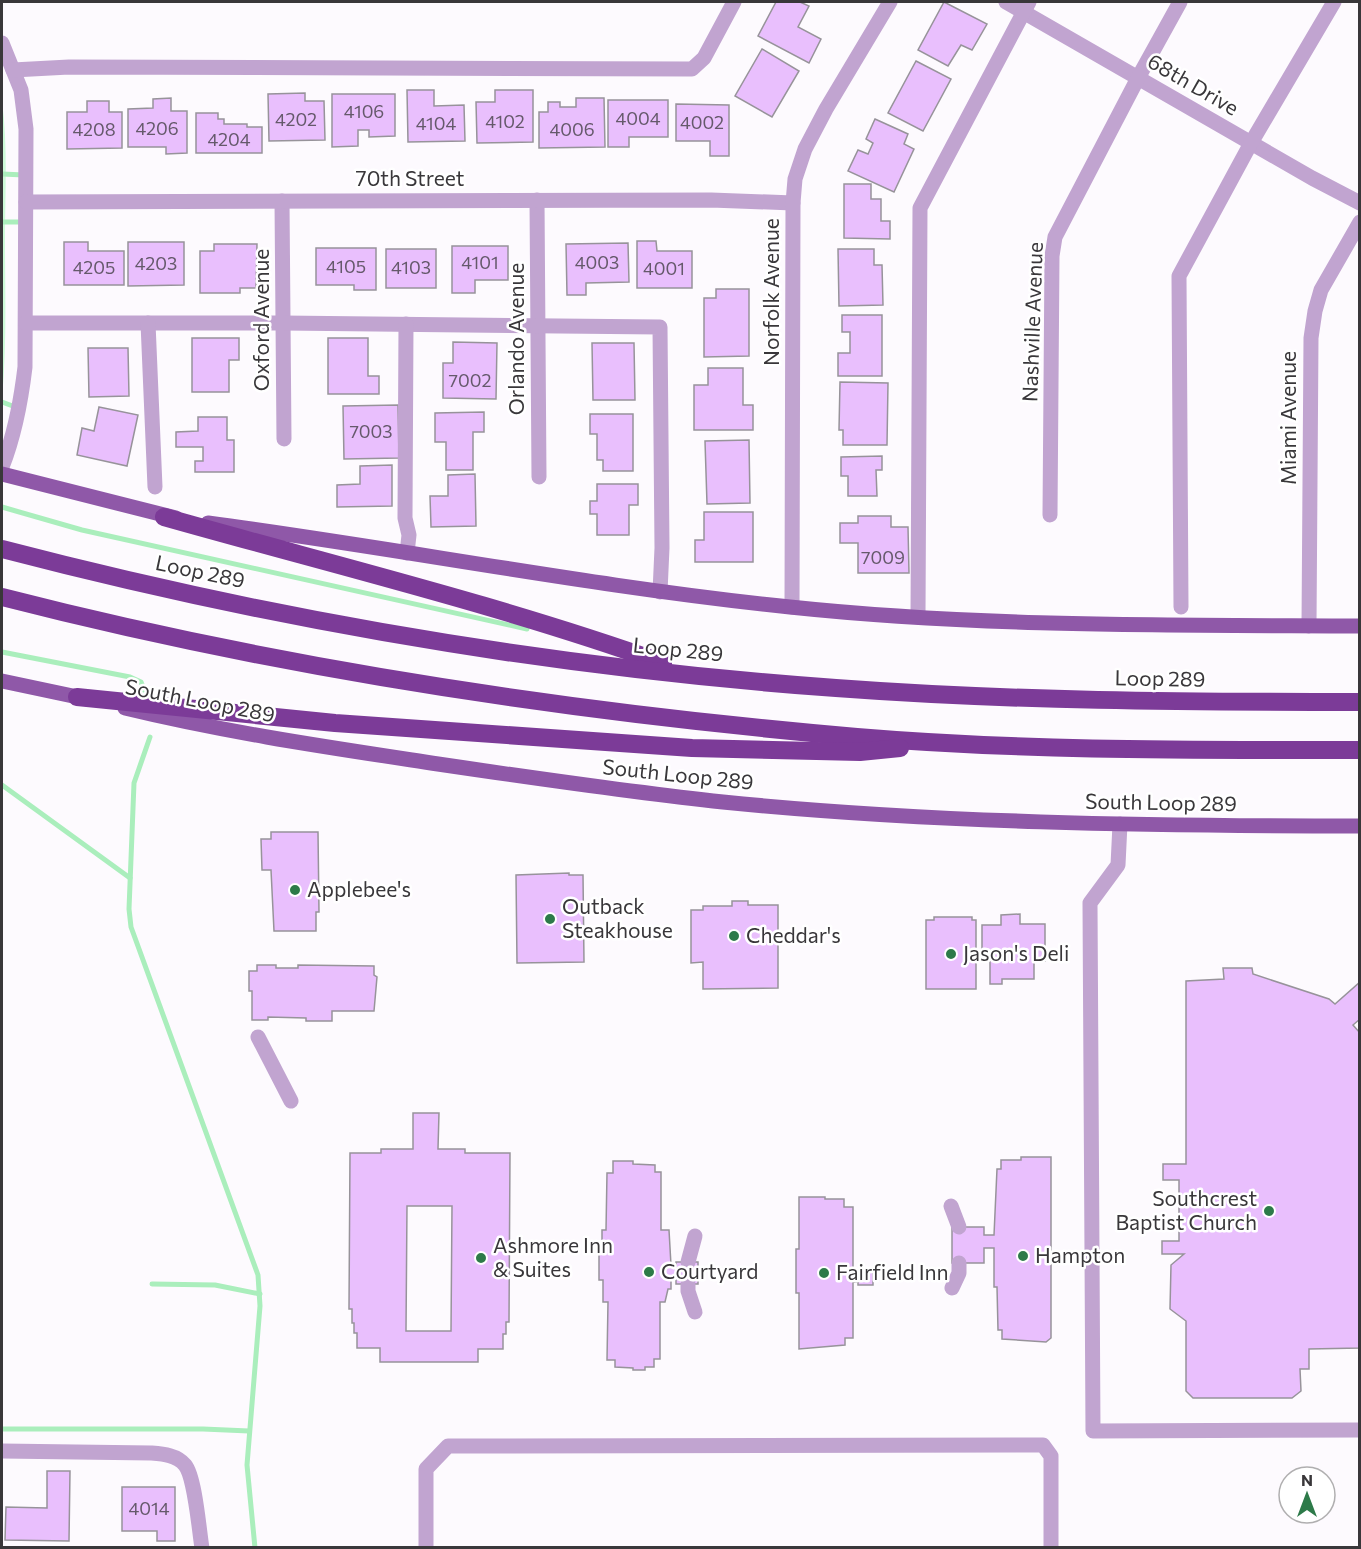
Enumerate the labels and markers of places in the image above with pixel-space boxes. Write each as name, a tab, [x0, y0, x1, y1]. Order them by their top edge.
place label: Applebee's	[307, 876, 411, 901]
marker: Applebee's	[288, 883, 302, 897]
place label: Outback Steakhouse	[562, 893, 673, 942]
marker: Outback Steakhouse	[543, 912, 557, 926]
place label: Cheddar's	[746, 922, 841, 947]
marker: Cheddar's	[727, 929, 741, 943]
place label: Jason's Deli	[963, 940, 1069, 965]
marker: Jason's Deli	[944, 947, 958, 961]
place label: Southcrest Baptist Church	[1115, 1185, 1257, 1234]
marker: Southcrest Baptist Church	[1262, 1204, 1276, 1218]
place label: Ashmore Inn & Suites	[493, 1232, 613, 1281]
place label: Hampton	[1035, 1242, 1125, 1267]
marker: Hampton	[1016, 1249, 1030, 1263]
marker: Ashmore Inn & Suites	[474, 1251, 488, 1265]
place label: Courtyard	[661, 1258, 758, 1283]
place label: Fairfield Inn	[836, 1259, 949, 1284]
marker: Courtyard	[642, 1265, 656, 1279]
marker: Fairfield Inn	[817, 1266, 831, 1280]

